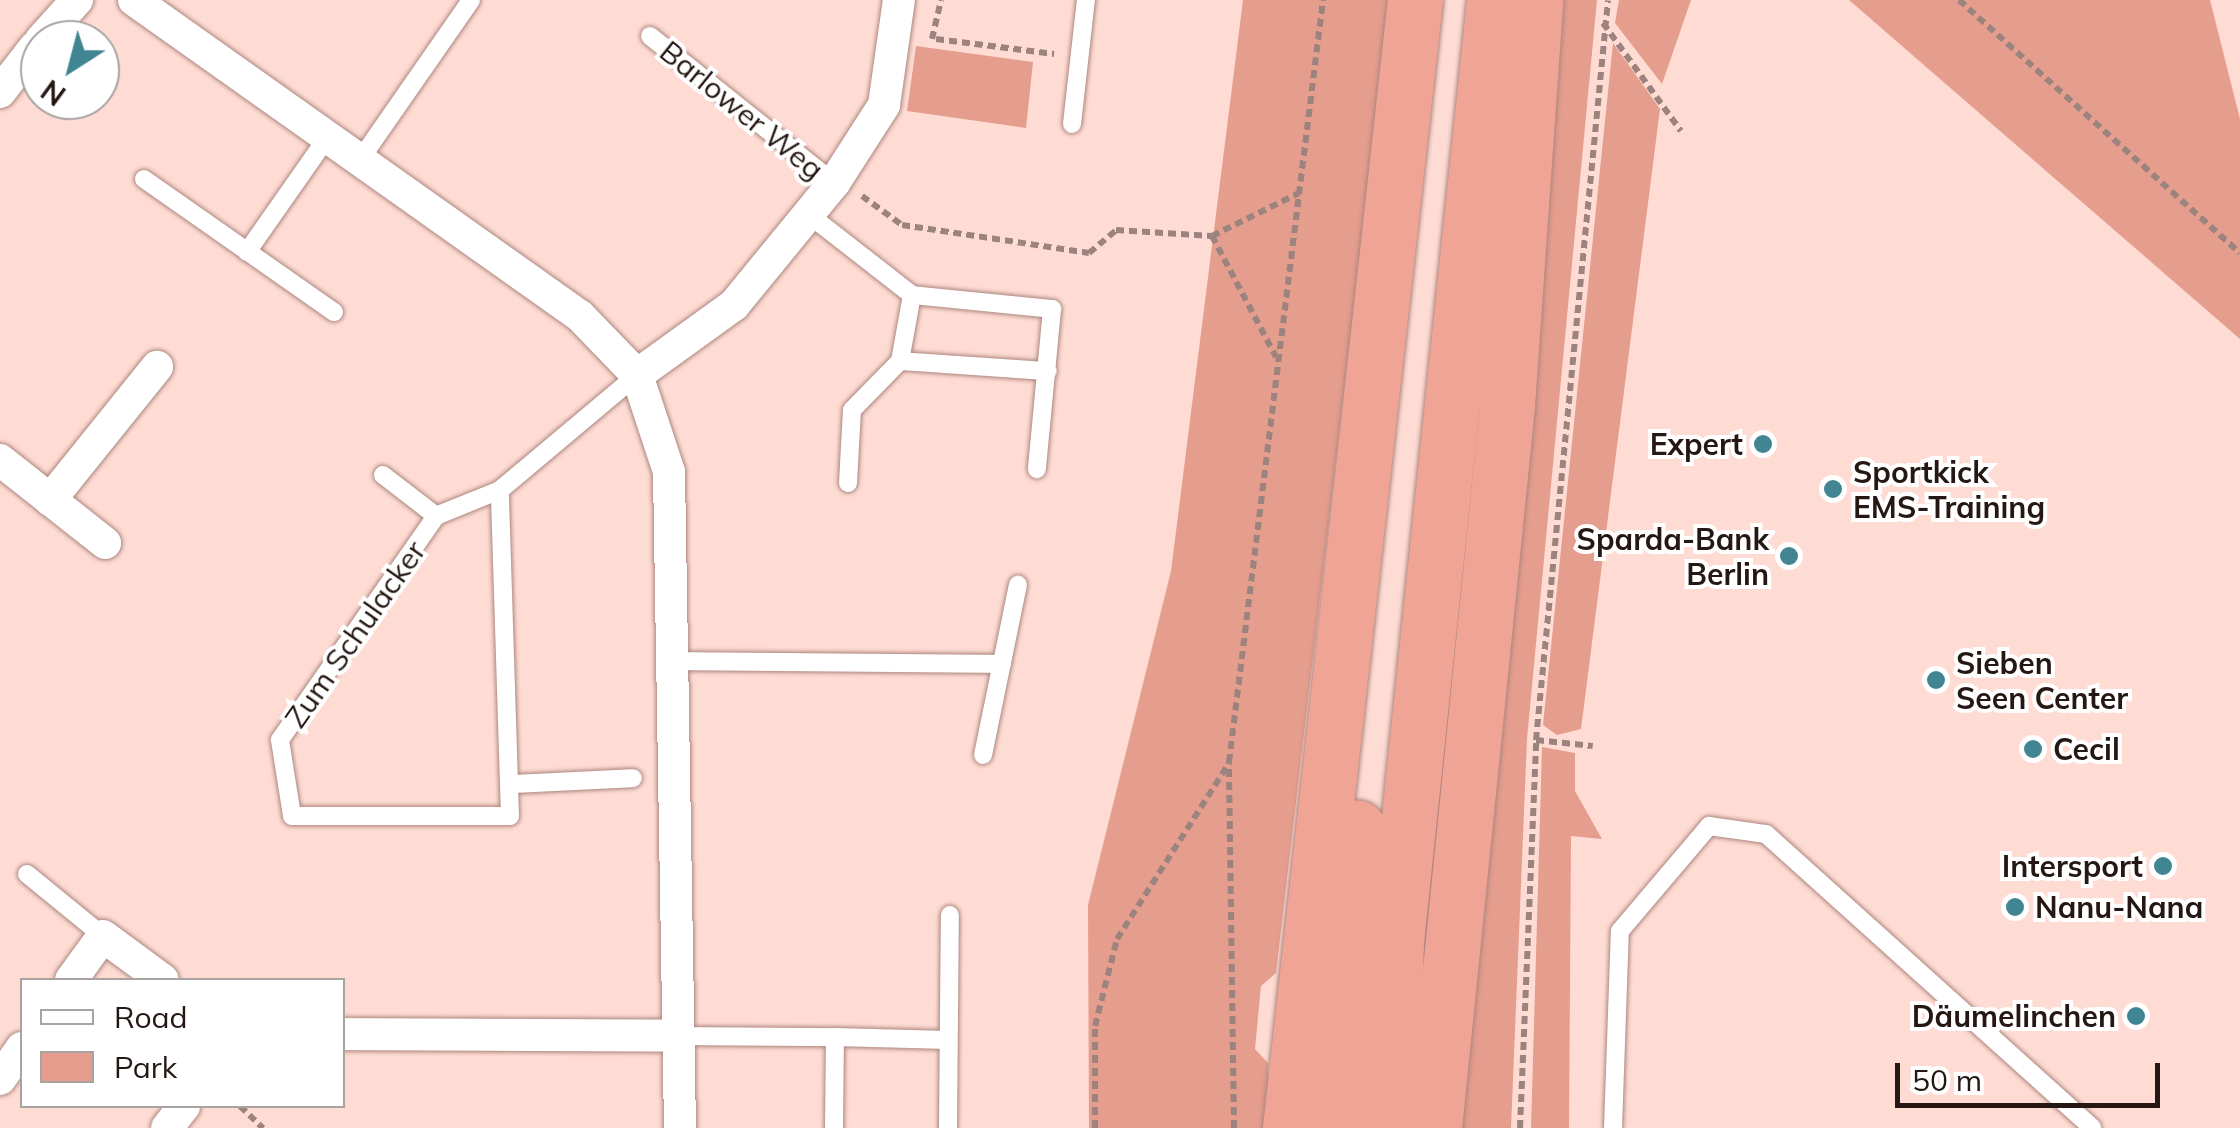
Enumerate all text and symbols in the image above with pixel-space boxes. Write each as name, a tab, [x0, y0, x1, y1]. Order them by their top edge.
north arrow	[20, 20, 120, 120]
street label: Barlower Weg	[653, 33, 831, 187]
text: N	[34, 73, 72, 113]
place label: Expert	[1650, 426, 1743, 462]
marker: Expert	[1752, 433, 1774, 455]
place label: Sportkick EMS-Training	[1853, 454, 2045, 524]
marker: Sportkick EMS-Training	[1822, 478, 1844, 500]
place label: Sparda-Bank Berlin	[1577, 521, 1769, 592]
street label: Zum Schulacker	[277, 534, 433, 734]
marker: Sparda-Bank Berlin	[1778, 545, 1800, 567]
place label: Sieben Seen Center	[1956, 645, 2128, 716]
marker: Sieben Seen Center	[1925, 669, 1947, 691]
place label: Cecil	[2053, 731, 2120, 767]
marker: Cecil	[2022, 738, 2044, 760]
place label: Intersport	[2002, 848, 2143, 884]
marker: Intersport	[2152, 855, 2174, 877]
place label: Nanu-Nana	[2035, 889, 2203, 925]
marker: Nanu-Nana	[2004, 896, 2026, 918]
legend	[20, 978, 345, 1108]
text: Road	[114, 998, 188, 1036]
place label: Däumelinchen	[1912, 998, 2116, 1034]
marker: Däumelinchen	[2125, 1005, 2147, 1027]
scale bar	[1900, 1043, 2165, 1105]
text: Park	[114, 1048, 177, 1086]
text: 50 m	[1912, 1061, 1982, 1099]

